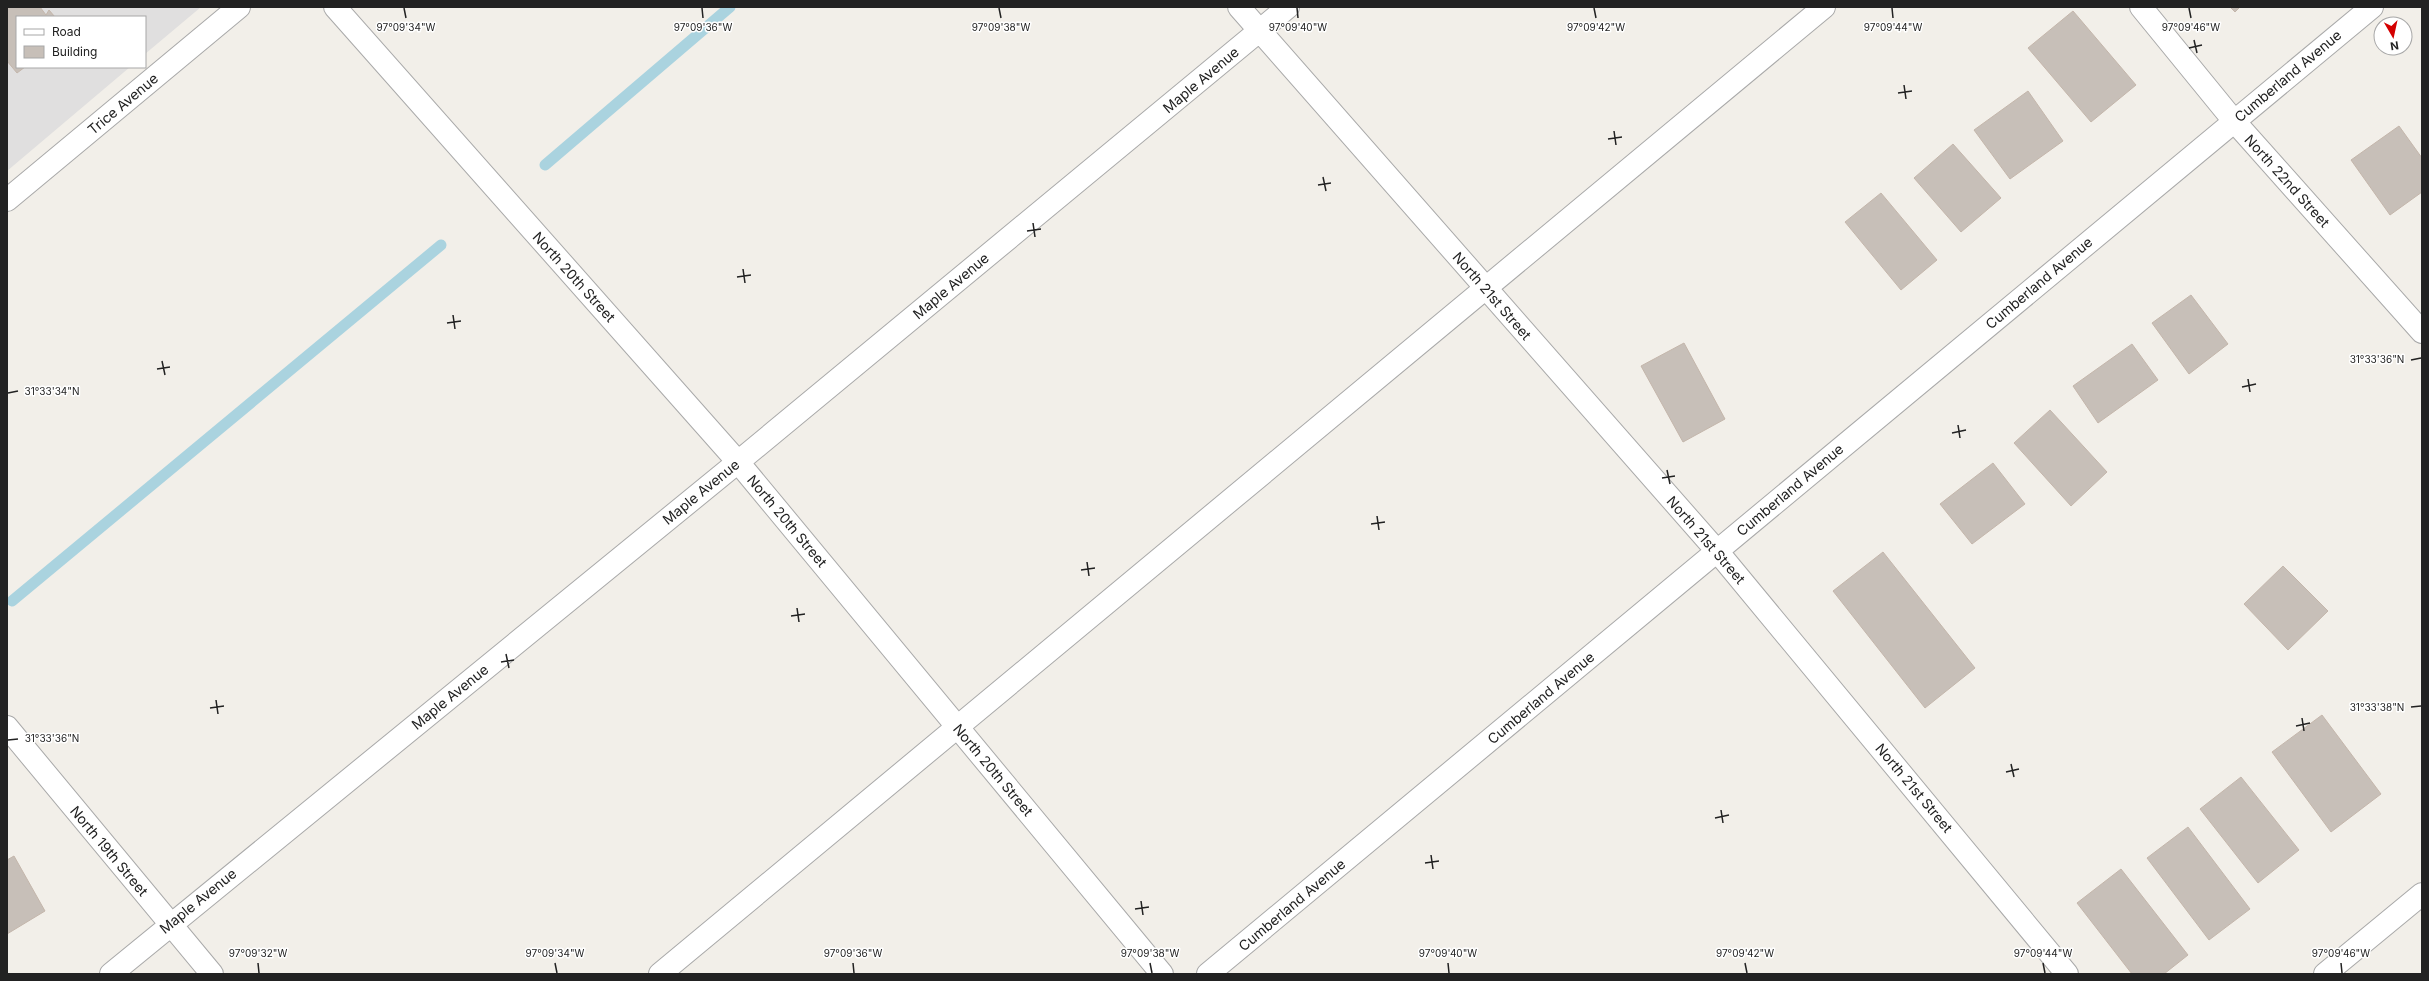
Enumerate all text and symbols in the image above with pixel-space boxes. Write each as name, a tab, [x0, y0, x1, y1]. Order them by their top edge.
legend	[16, 16, 146, 68]
north arrow	[2373, 16, 2413, 56]
text: 97°09'34"W	[377, 21, 436, 33]
text: 97°09'36"W	[674, 21, 732, 33]
text: 97°09'38"W	[972, 21, 1030, 33]
text: 97°09'40"W	[1269, 21, 1327, 33]
text: 97°09'42"W	[1567, 21, 1625, 33]
text: 97°09'44"W	[1864, 21, 1922, 33]
text: 97°09'46"W	[2162, 21, 2220, 33]
text: Road	[52, 24, 81, 39]
street label: Cumberland Avenue	[2231, 26, 2345, 125]
text: N	[2389, 38, 2400, 53]
street label: Maple Avenue	[1159, 43, 1242, 116]
text: Building	[52, 44, 97, 59]
street label: Trice Avenue	[84, 69, 161, 138]
street label: North 22nd Street	[2241, 131, 2334, 231]
street label: North 20th Street	[530, 228, 619, 325]
street label: Cumberland Avenue	[1982, 233, 2096, 332]
street label: North 21st Street	[1450, 248, 1535, 343]
street label: Maple Avenue	[909, 249, 992, 322]
text: 31°33'36"N	[2350, 353, 2404, 365]
text: 31°33'34"N	[25, 385, 79, 397]
street label: Cumberland Avenue	[1733, 440, 1847, 539]
street label: Maple Avenue	[659, 456, 742, 528]
street label: North 20th Street	[744, 471, 831, 571]
street label: North 21st Street	[1664, 492, 1749, 587]
street label: Cumberland Avenue	[1484, 648, 1598, 747]
street label: Maple Avenue	[408, 661, 491, 733]
text: 31°33'38"N	[2350, 701, 2404, 713]
street label: North 20th Street	[950, 720, 1037, 820]
text: 31°33'36"N	[25, 732, 79, 744]
street label: North 21st Street	[1872, 740, 1957, 836]
street label: North 19th Street	[67, 802, 152, 899]
street label: Cumberland Avenue	[1235, 855, 1349, 954]
street label: Maple Avenue	[156, 865, 239, 937]
text: 97°09'32"W	[229, 947, 287, 959]
text: 97°09'34"W	[526, 947, 585, 959]
text: 97°09'36"W	[824, 947, 882, 959]
text: 97°09'38"W	[1121, 947, 1179, 959]
text: 97°09'40"W	[1419, 947, 1477, 959]
text: 97°09'42"W	[1716, 947, 1774, 959]
text: 97°09'44"W	[2014, 947, 2072, 959]
text: 97°09'46"W	[2312, 947, 2370, 959]

